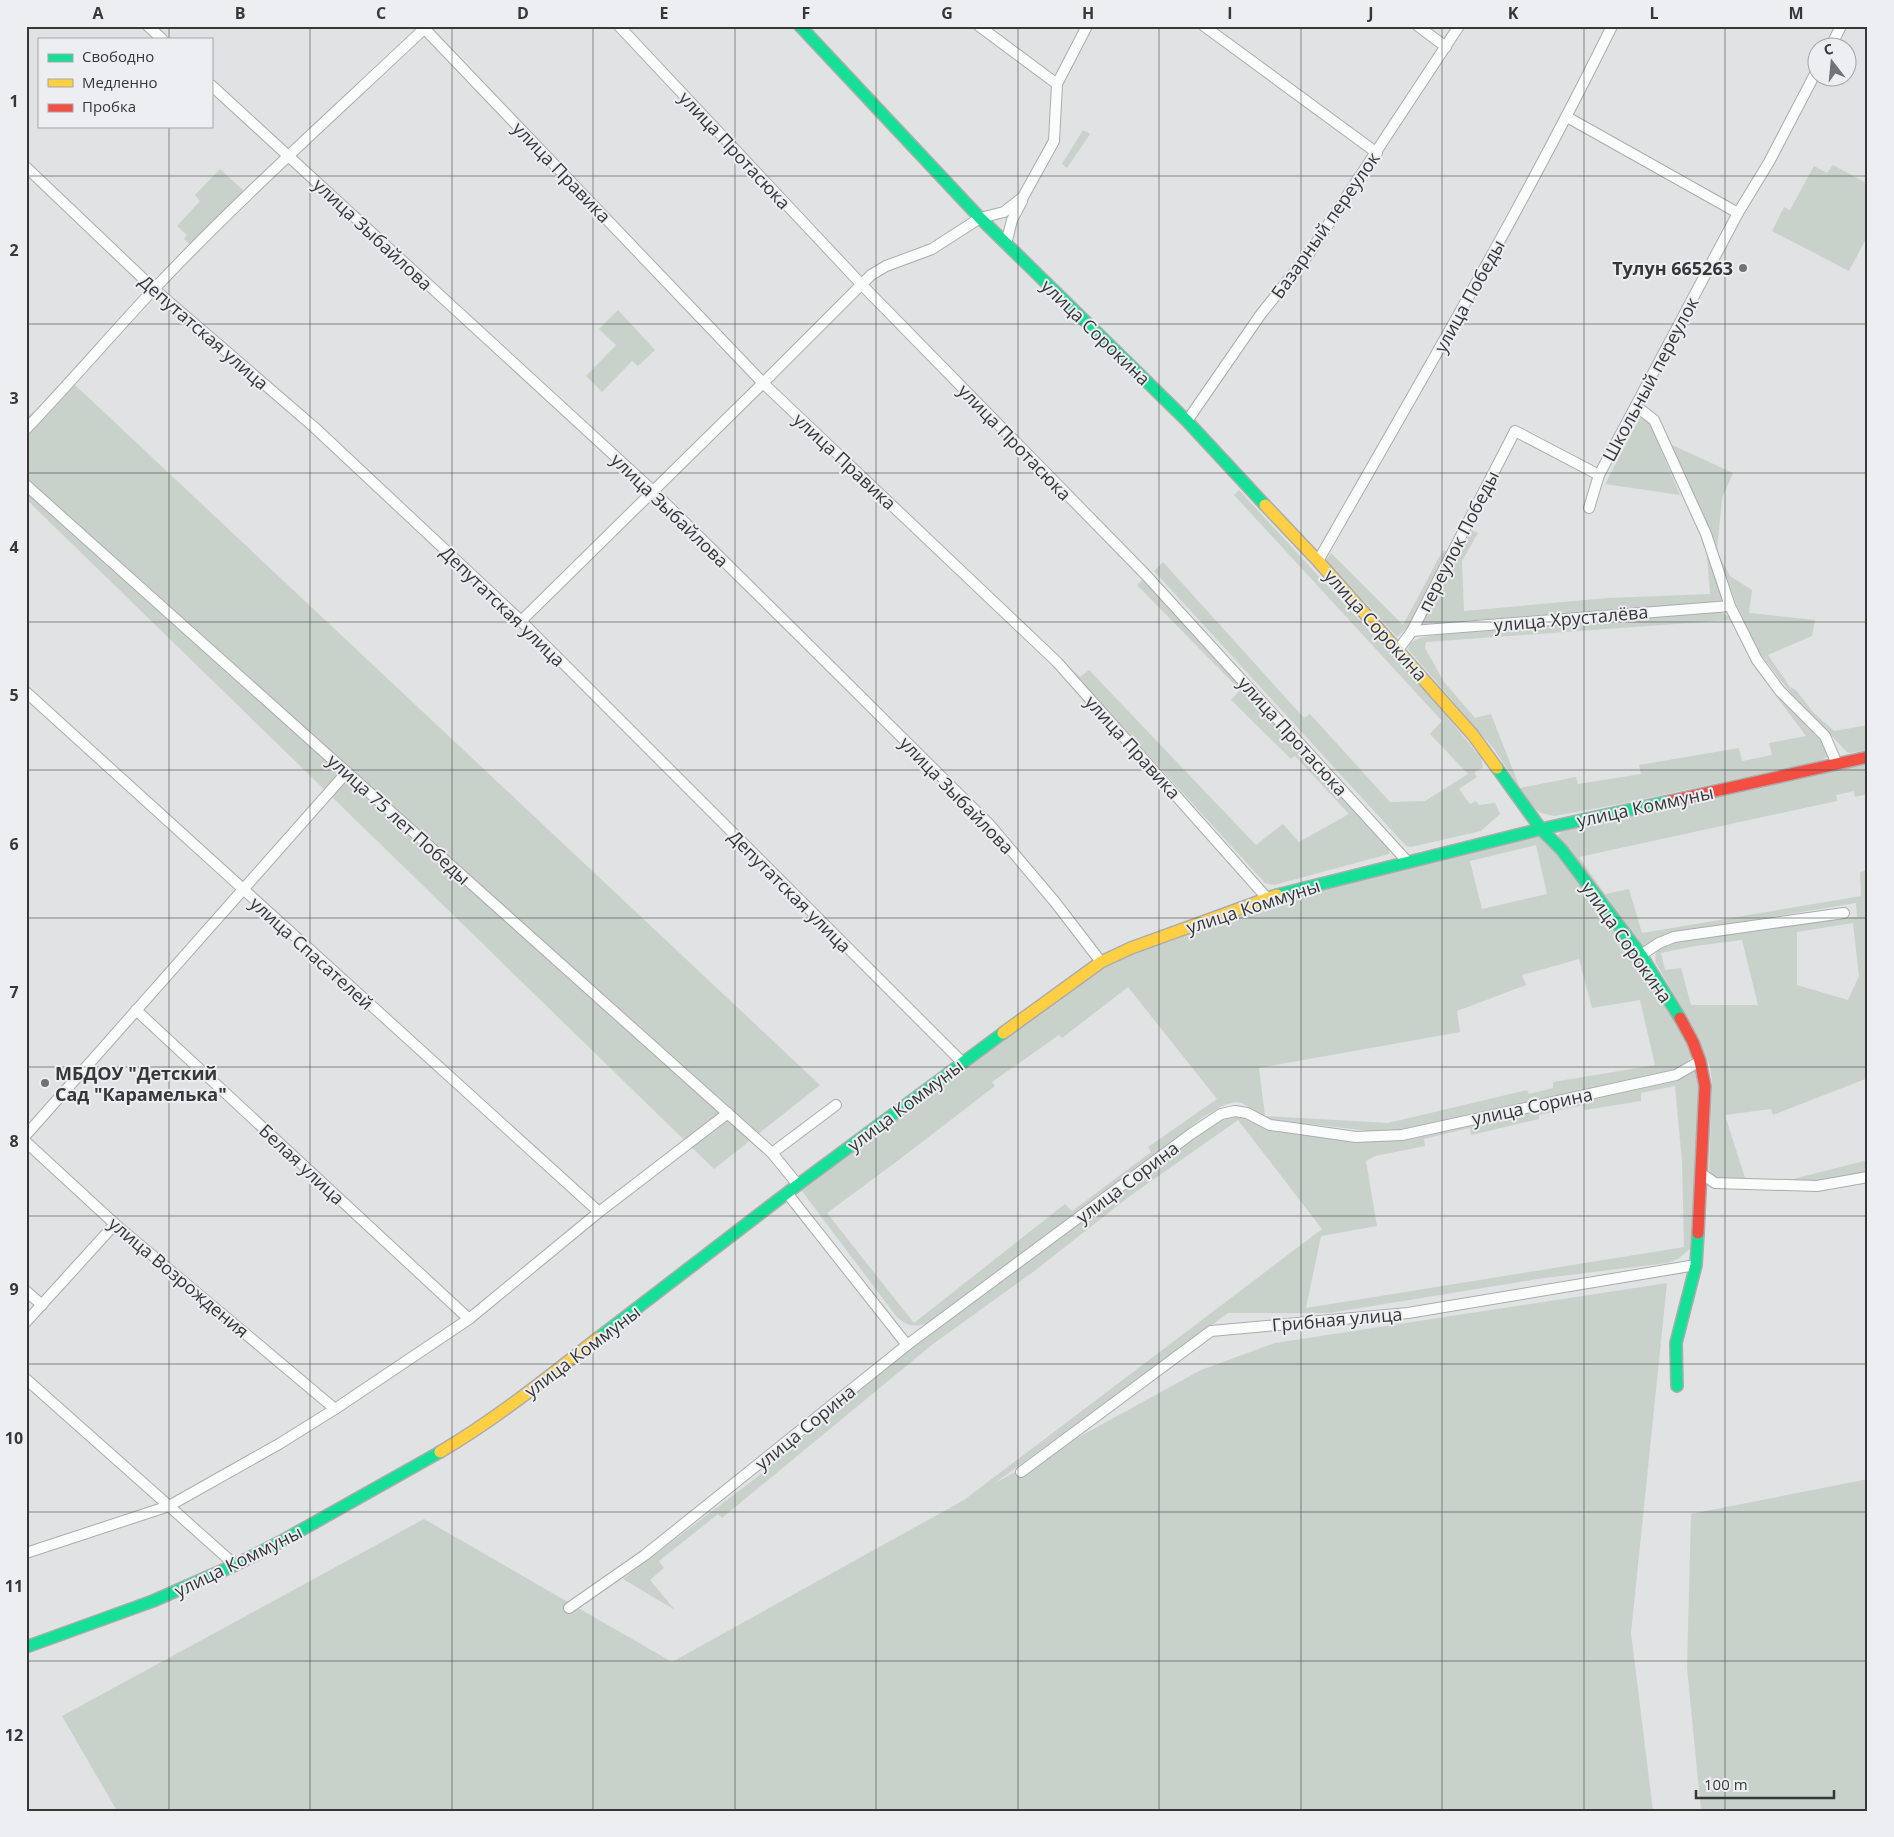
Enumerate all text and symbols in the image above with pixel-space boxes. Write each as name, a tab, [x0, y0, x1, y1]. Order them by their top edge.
text: A	[92, 2, 104, 24]
text: B	[235, 2, 245, 24]
text: C	[376, 2, 386, 24]
text: D	[517, 2, 529, 24]
text: E	[660, 2, 669, 24]
text: F	[802, 2, 810, 24]
text: G	[941, 2, 953, 24]
text: H	[1082, 2, 1094, 24]
text: I	[1227, 2, 1233, 24]
text: J	[1366, 2, 1374, 24]
text: K	[1508, 2, 1519, 24]
text: L	[1649, 2, 1659, 24]
text: M	[1788, 2, 1804, 24]
legend	[38, 38, 212, 128]
north arrow	[1806, 38, 1856, 88]
text: С	[1821, 39, 1835, 59]
text: Свободно	[82, 46, 154, 66]
text: Медленно	[82, 72, 158, 92]
street label: улица Протасюка	[674, 86, 796, 214]
text: 1	[9, 90, 19, 112]
text: Пробка	[82, 96, 136, 116]
street label: улица Правика	[508, 116, 616, 228]
street label: Базарный переулок	[1265, 146, 1385, 303]
street label: улица Зыбайлова	[308, 172, 438, 296]
street label: улица Победы	[1428, 235, 1510, 357]
text: 2	[9, 239, 19, 261]
place label: Тулун 665263	[1612, 256, 1733, 280]
marker: Тулун 665263	[1737, 262, 1749, 274]
street label: Депутатская улица	[134, 269, 274, 395]
street label: улица Сорокина	[1036, 274, 1156, 390]
street label: Школьный переулок	[1596, 292, 1704, 465]
street label: улица Протасюка	[953, 379, 1077, 505]
text: 3	[9, 387, 19, 409]
street label: улица Правика	[789, 407, 901, 515]
street label: улица Зыбайлова	[606, 448, 734, 572]
street label: переулок Победы	[1412, 466, 1504, 616]
text: 4	[9, 536, 19, 558]
street label: Депутатская улица	[436, 540, 570, 672]
street label: улица Сорокина	[1319, 564, 1433, 686]
street label: улица Хрусталёва	[1493, 599, 1649, 637]
street label: улица Протасюка	[1233, 671, 1353, 801]
text: 5	[9, 684, 19, 706]
street label: улица Правика	[1080, 690, 1186, 804]
street label: улица Зыбайлова	[895, 731, 1019, 859]
street label: улица 75 лет Победы	[322, 748, 476, 890]
street label: улица Коммуны	[1574, 780, 1716, 832]
street label: Депутатская улица	[723, 824, 857, 958]
text: 6	[9, 833, 19, 855]
street label: улица Коммуны	[1183, 873, 1323, 939]
street label: улица Сорокина	[1576, 877, 1678, 1007]
street label: улица Спасателей	[245, 891, 379, 1015]
text: 7	[9, 981, 19, 1003]
street label: улица Коммуны	[842, 1054, 968, 1156]
place label: МБДОУ "Детский Сад "Карамелька"	[55, 1061, 227, 1106]
marker: МБДОУ "Детский Сад "Карамелька"	[39, 1077, 51, 1089]
street label: улица Сорина	[1469, 1082, 1595, 1130]
street label: Белая улица	[254, 1118, 350, 1210]
text: 8	[9, 1130, 19, 1152]
street label: улица Сорина	[1071, 1135, 1183, 1229]
street label: улица Возрождения	[104, 1211, 254, 1343]
text: 9	[9, 1278, 19, 1300]
street label: улица Коммуны	[519, 1300, 645, 1402]
street label: Грибная улица	[1271, 1301, 1403, 1337]
street label: улица Сорина	[750, 1379, 860, 1475]
text: 10	[5, 1427, 23, 1449]
street label: улица Коммуны	[170, 1520, 306, 1602]
text: 11	[5, 1575, 23, 1597]
text: 12	[5, 1724, 23, 1746]
scale bar	[1696, 1767, 1834, 1799]
text: 100 m	[1704, 1774, 1748, 1794]

